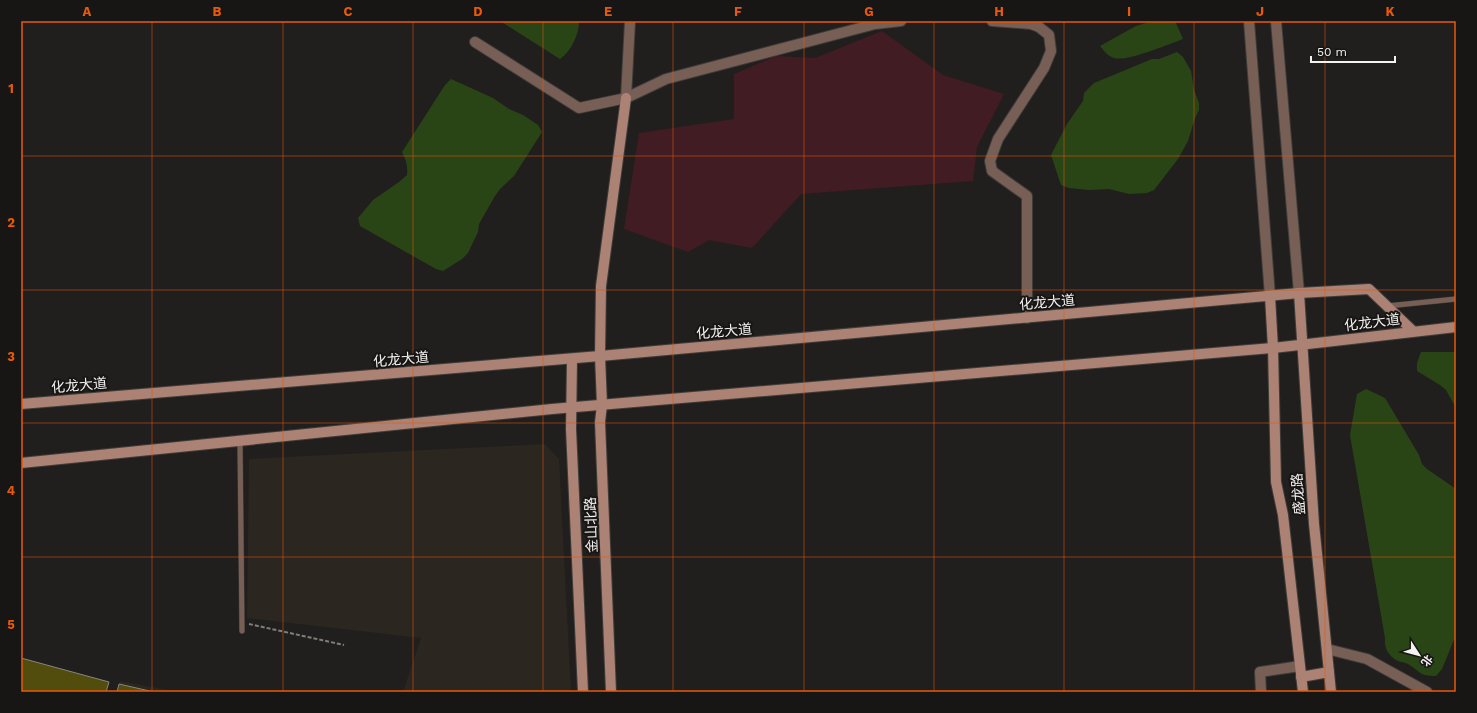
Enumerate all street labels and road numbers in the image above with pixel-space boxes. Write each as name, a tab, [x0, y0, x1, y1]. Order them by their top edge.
street label: 化龙大道	[1018, 292, 1076, 312]
street label: 化龙大道	[1343, 311, 1401, 333]
street label: 化龙大道	[695, 321, 753, 341]
street label: 化龙大道	[372, 349, 430, 369]
street label: 化龙大道	[50, 375, 108, 395]
street label: 盛龙路	[1289, 472, 1307, 516]
street label: 金山北路	[582, 497, 600, 553]

